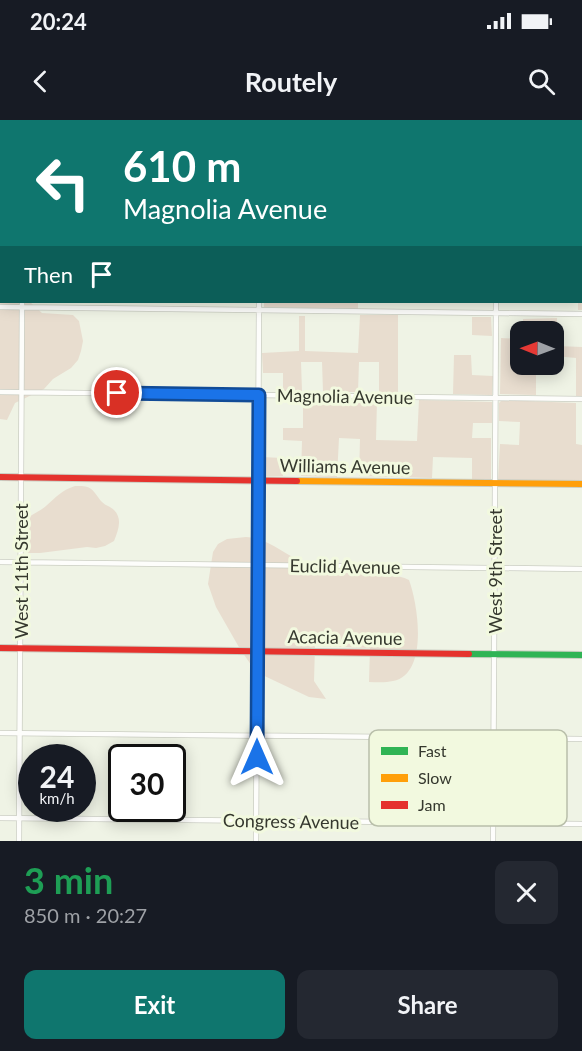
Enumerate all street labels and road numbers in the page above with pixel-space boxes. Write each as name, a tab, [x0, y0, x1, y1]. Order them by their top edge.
street label: Magnolia Avenue	[277, 384, 413, 408]
street label: Williams Avenue	[279, 454, 411, 478]
street label: West 11th Street	[10, 503, 32, 639]
street label: West 9th Street	[484, 508, 506, 633]
street label: Euclid Avenue	[289, 554, 401, 578]
street label: Acacia Avenue	[287, 625, 403, 649]
street label: Congress Avenue	[223, 809, 359, 833]

